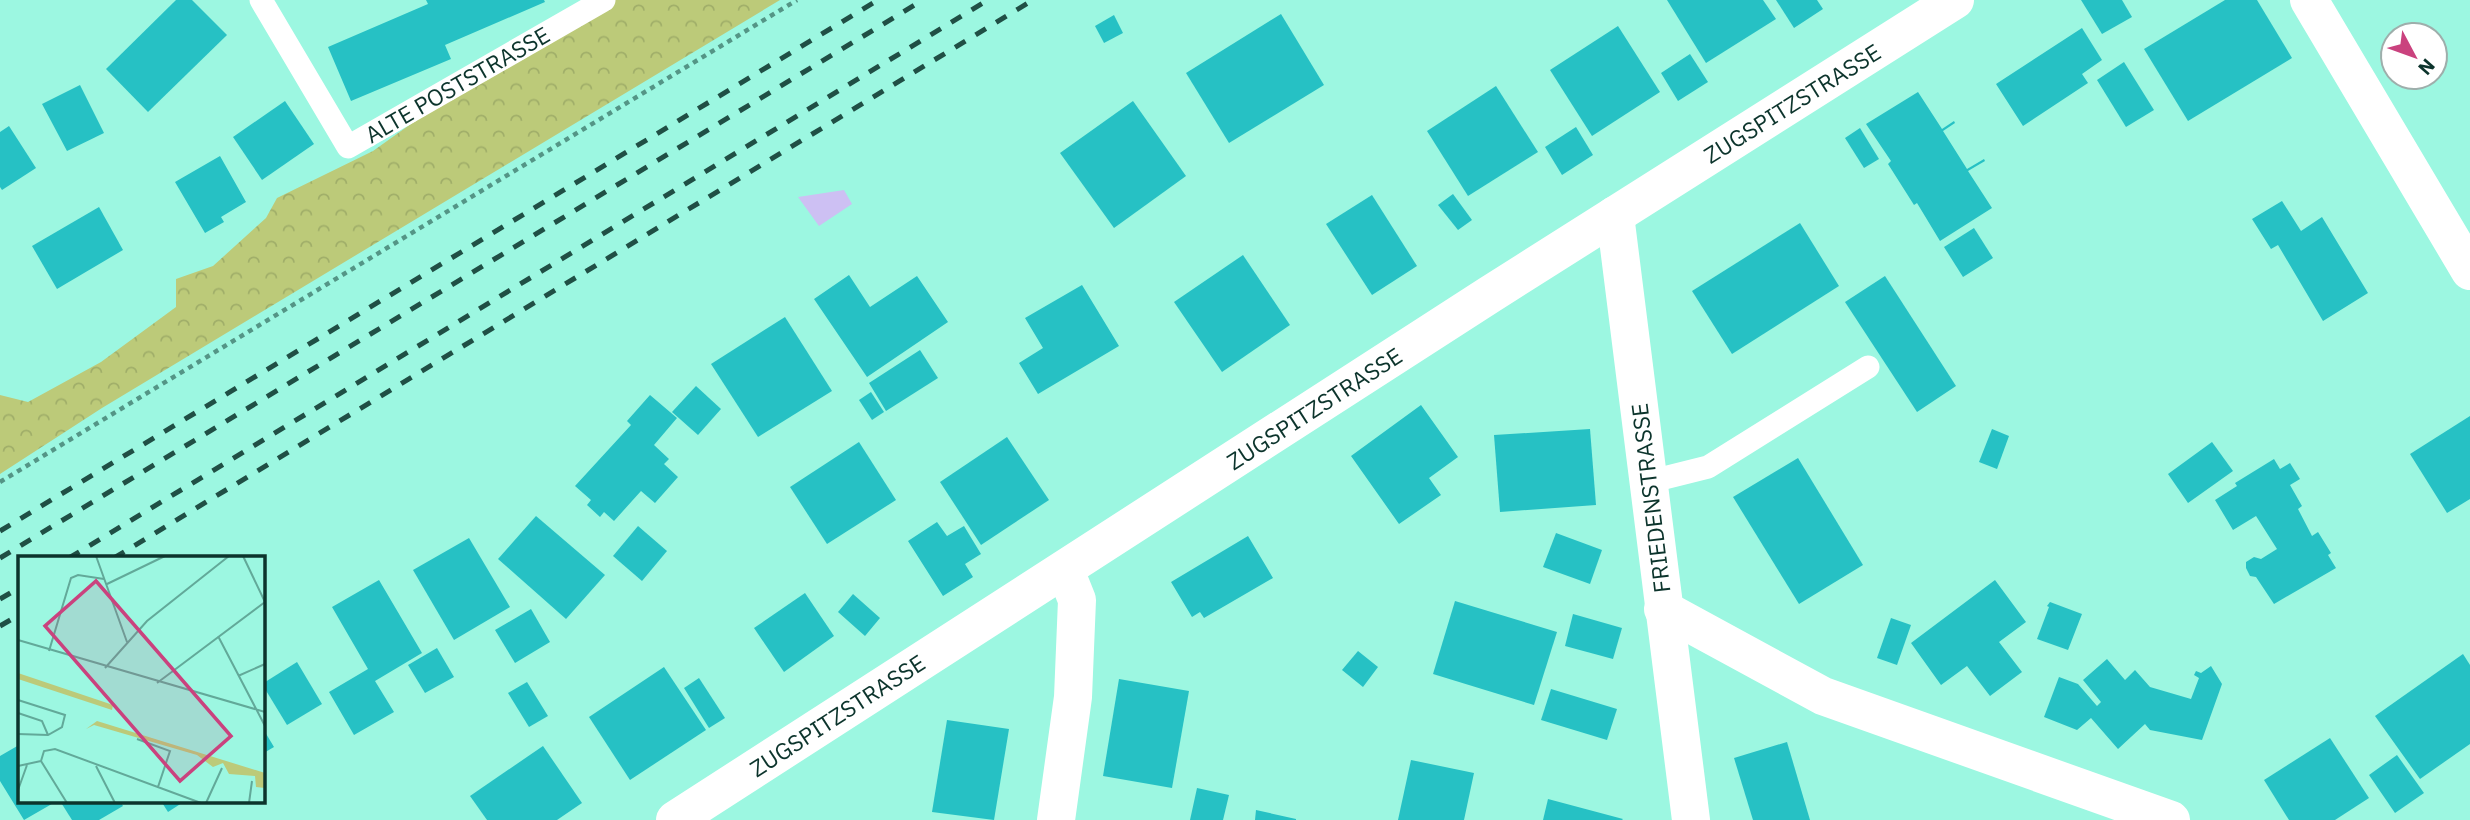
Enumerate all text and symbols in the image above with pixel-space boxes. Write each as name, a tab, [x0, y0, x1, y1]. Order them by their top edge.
street label: ALTE POSTSTRASSE	[359, 19, 555, 149]
north arrow	[2379, 21, 2449, 91]
street label: ZUGSPITZSTRASSE	[1698, 36, 1886, 170]
text: N	[2413, 54, 2440, 80]
street label: ZUGSPITZSTRASSE	[1221, 340, 1407, 476]
street label: FRIEDENSTRASSE	[1623, 401, 1677, 595]
inset map	[18, 556, 264, 802]
street label: ZUGSPITZSTRASSE	[744, 647, 930, 783]

